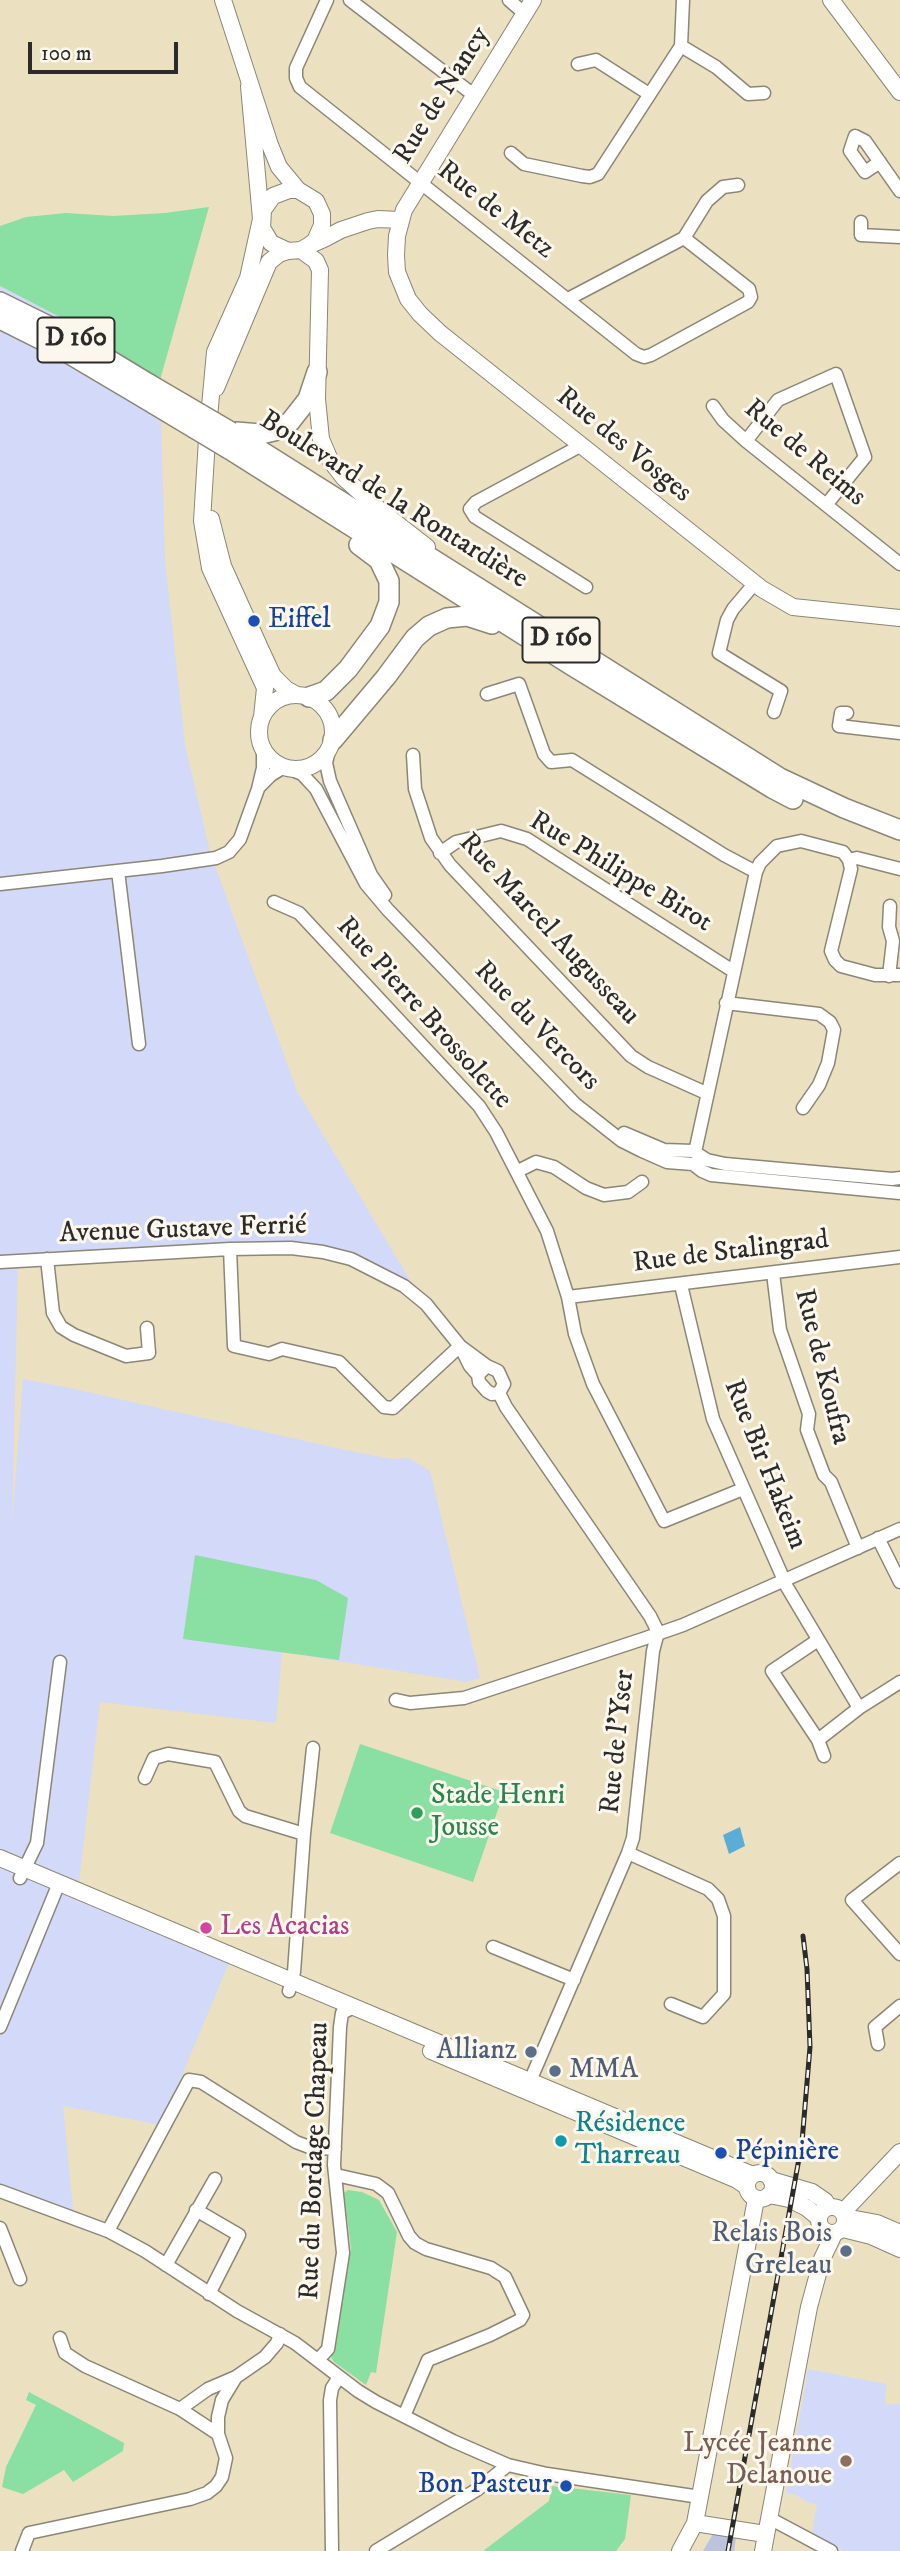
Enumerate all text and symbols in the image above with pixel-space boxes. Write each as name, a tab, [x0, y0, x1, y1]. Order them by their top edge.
street label: Rue de Nancy	[388, 21, 498, 171]
scale bar	[32, 28, 182, 72]
text: 100 m	[41, 41, 92, 67]
street label: Rue de Metz	[430, 155, 560, 267]
road number: D 160	[38, 318, 114, 362]
street label: Rue des Vosges	[549, 381, 697, 511]
street label: Rue de Reims	[736, 393, 872, 515]
street label: Boulevard de la Rontardière	[253, 405, 533, 597]
place label: Eiffel	[268, 604, 331, 638]
marker: Eiffel	[246, 613, 262, 629]
road number: D 160	[522, 618, 600, 662]
street label: Rue Philippe Birot	[523, 805, 717, 941]
street label: Rue Marcel Augusseau	[451, 827, 645, 1033]
street label: Rue Pierre Brossolette	[328, 911, 518, 1117]
street label: Rue du Vercors	[466, 955, 606, 1099]
street label: Avenue Gustave Ferrié	[59, 1210, 307, 1252]
street label: Rue de Stalingrad	[631, 1224, 831, 1282]
street label: Rue de Koufra	[785, 1286, 857, 1448]
street label: Rue Bir Hakeim	[715, 1375, 813, 1555]
street label: Rue de l’Yser	[595, 1668, 643, 1816]
place label: Stade Henri Jousse	[431, 1780, 565, 1846]
marker: Stade Henri Jousse	[409, 1805, 425, 1821]
place label: Les Acacias	[220, 1911, 349, 1945]
marker: Les Acacias	[198, 1920, 214, 1936]
street label: Rue du Bordage Chapeau	[294, 2021, 338, 2301]
place label: Allianz	[436, 2035, 517, 2069]
marker: Allianz	[523, 2044, 539, 2060]
place label: MMA	[569, 2054, 638, 2088]
marker: MMA	[547, 2063, 563, 2079]
place label: Résidence Tharreau	[575, 2108, 685, 2174]
marker: Résidence Tharreau	[553, 2133, 569, 2149]
place label: Pépinière	[735, 2136, 839, 2170]
marker: Pépinière	[713, 2145, 729, 2161]
place label: Relais Bois Greleau	[711, 2218, 832, 2284]
marker: Relais Bois Greleau	[838, 2243, 854, 2259]
place label: Lycée Jeanne Delanoue	[683, 2428, 832, 2494]
marker: Lycée Jeanne Delanoue	[838, 2453, 854, 2469]
place label: Bon Pasteur	[418, 2469, 552, 2503]
marker: Bon Pasteur	[558, 2478, 574, 2494]

